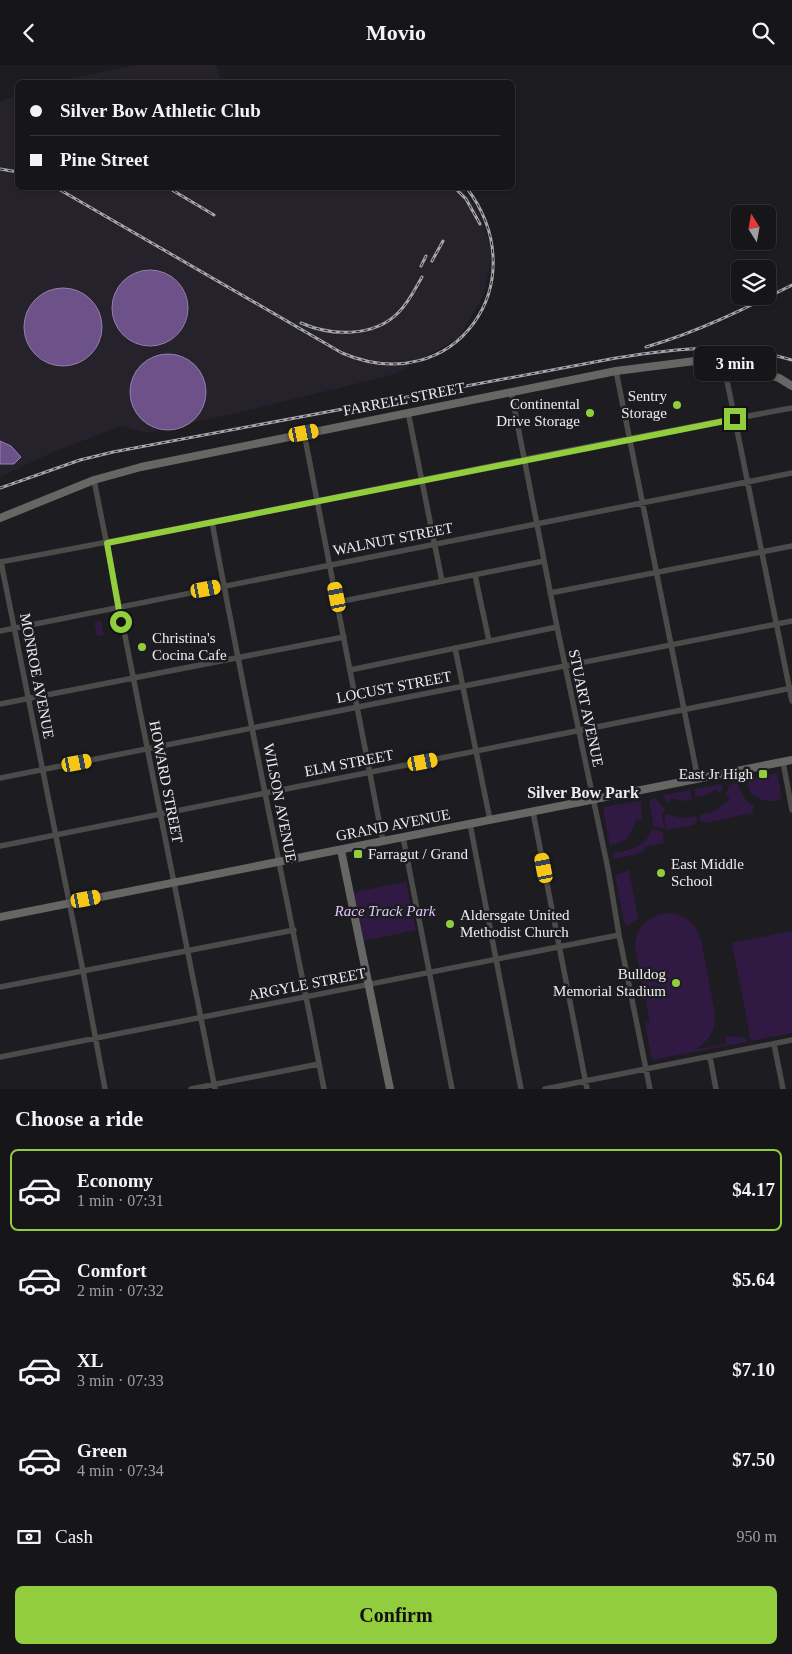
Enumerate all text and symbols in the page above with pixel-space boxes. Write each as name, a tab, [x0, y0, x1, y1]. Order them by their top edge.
icon: back	[15, 19, 43, 47]
icon: search	[749, 19, 777, 47]
text: Movio	[366, 20, 426, 45]
text: Silver Bow Athletic Club	[60, 100, 261, 121]
text: Pine Street	[60, 149, 149, 170]
north arrow	[731, 205, 776, 250]
map controls	[731, 205, 776, 305]
button: layers	[731, 260, 776, 305]
callout: 3 min	[694, 347, 776, 381]
text: 3 min	[716, 355, 754, 372]
street label: FARRELL STREET	[342, 379, 466, 419]
place label: Sentry Storage	[621, 388, 667, 421]
place label: Continental Drive Storage	[496, 396, 580, 429]
marker: Sentry Storage	[671, 399, 683, 411]
marker: Continental Drive Storage	[584, 407, 596, 419]
route end	[724, 408, 746, 430]
car	[287, 423, 320, 443]
street label: WALNUT STREET	[332, 520, 454, 558]
car	[189, 579, 222, 599]
car	[326, 581, 347, 613]
route start	[110, 611, 132, 633]
street label: MONROE AVENUE	[17, 612, 57, 740]
place label: Christina's Cocina Cafe	[152, 630, 227, 663]
marker: Christina's Cocina Cafe	[136, 641, 148, 653]
street label: STUART AVENUE	[566, 648, 606, 768]
street label: LOCUST STREET	[335, 668, 453, 706]
street label: HOWARD STREET	[146, 719, 186, 845]
street label: WILSON AVENUE	[261, 742, 299, 864]
street label: ELM STREET	[303, 747, 395, 779]
car	[406, 752, 439, 772]
car	[60, 753, 93, 773]
place label: East Jr High	[679, 766, 753, 782]
marker: East Jr High	[757, 768, 769, 780]
district label: Silver Bow Park	[527, 784, 639, 801]
street label: GRAND AVENUE	[335, 806, 451, 844]
place label: Farragut / Grand	[368, 846, 468, 862]
marker: Farragut / Grand	[352, 848, 364, 860]
car	[533, 852, 554, 884]
place label: East Middle School	[671, 856, 744, 889]
marker: East Middle School	[655, 867, 667, 879]
car	[69, 889, 102, 909]
park label: Race Track Park	[334, 903, 436, 919]
place label: Aldersgate United Methodist Church	[460, 907, 570, 940]
marker: Aldersgate United Methodist Church	[444, 918, 456, 930]
street label: ARGYLE STREET	[247, 965, 367, 1003]
place label: Bulldog Memorial Stadium	[553, 966, 666, 999]
marker: Bulldog Memorial Stadium	[670, 977, 682, 989]
text: Choose a ride	[15, 1106, 143, 1131]
icon: car	[17, 1168, 62, 1213]
text: Economy	[77, 1170, 153, 1191]
text: $4.17	[732, 1179, 775, 1200]
text: 1 min · 07:31	[77, 1192, 164, 1209]
icon: car	[17, 1258, 62, 1303]
text: Comfort	[77, 1260, 147, 1281]
text: $5.64	[732, 1269, 775, 1290]
text: 2 min · 07:32	[77, 1282, 164, 1299]
icon: car	[17, 1348, 62, 1393]
text: XL	[77, 1350, 103, 1371]
text: $7.10	[732, 1359, 775, 1380]
text: 3 min · 07:33	[77, 1372, 164, 1389]
icon: car	[17, 1438, 62, 1483]
text: Green	[77, 1440, 127, 1461]
text: $7.50	[732, 1449, 775, 1470]
text: 4 min · 07:34	[77, 1462, 164, 1479]
icon: cash	[15, 1523, 43, 1551]
text: Cash	[55, 1526, 93, 1547]
text: 950 m	[737, 1528, 777, 1545]
button: Confirm	[15, 1586, 777, 1644]

